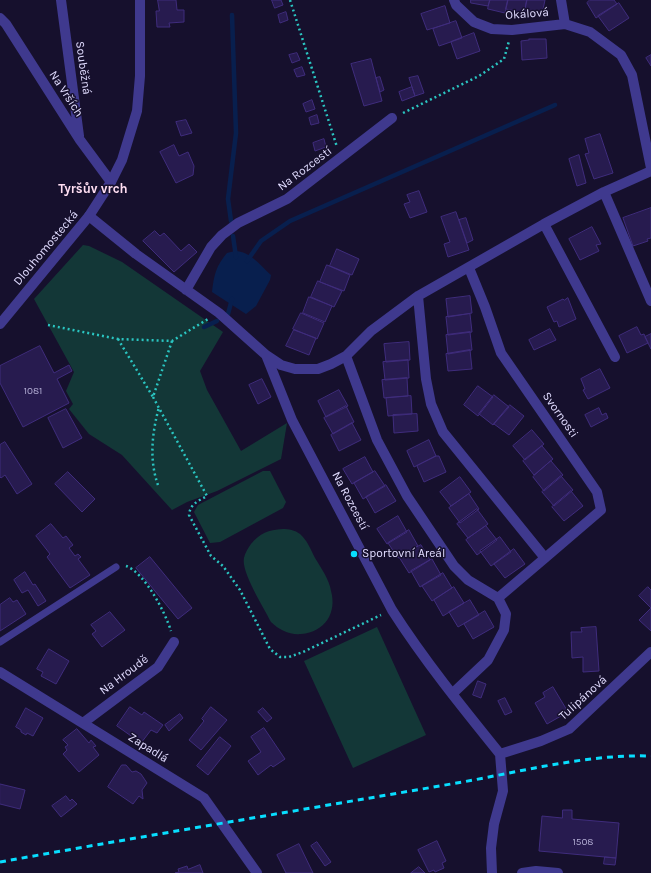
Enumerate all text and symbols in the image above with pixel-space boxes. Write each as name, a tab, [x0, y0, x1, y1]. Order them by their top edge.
street label: Okálová	[505, 5, 549, 23]
street label: Souběžná	[72, 40, 94, 96]
street label: Na Vrších	[46, 68, 86, 120]
street label: Na Rozcestí	[275, 144, 335, 194]
district label: Tyršův vrch	[58, 181, 128, 197]
street label: Dlouhomostecká	[11, 208, 81, 288]
house number: 1081	[24, 385, 42, 397]
street label: Svornosti	[539, 389, 581, 441]
street label: Na Rozcestí	[329, 469, 371, 533]
place label: Sportovní Areál	[362, 547, 445, 561]
marker: Sportovní Areál	[349, 549, 359, 559]
street label: Na Hroudě	[97, 652, 151, 698]
street label: Tulipánová	[556, 673, 610, 723]
street label: Zapadlá	[125, 730, 171, 766]
house number: 1508	[572, 836, 594, 848]

